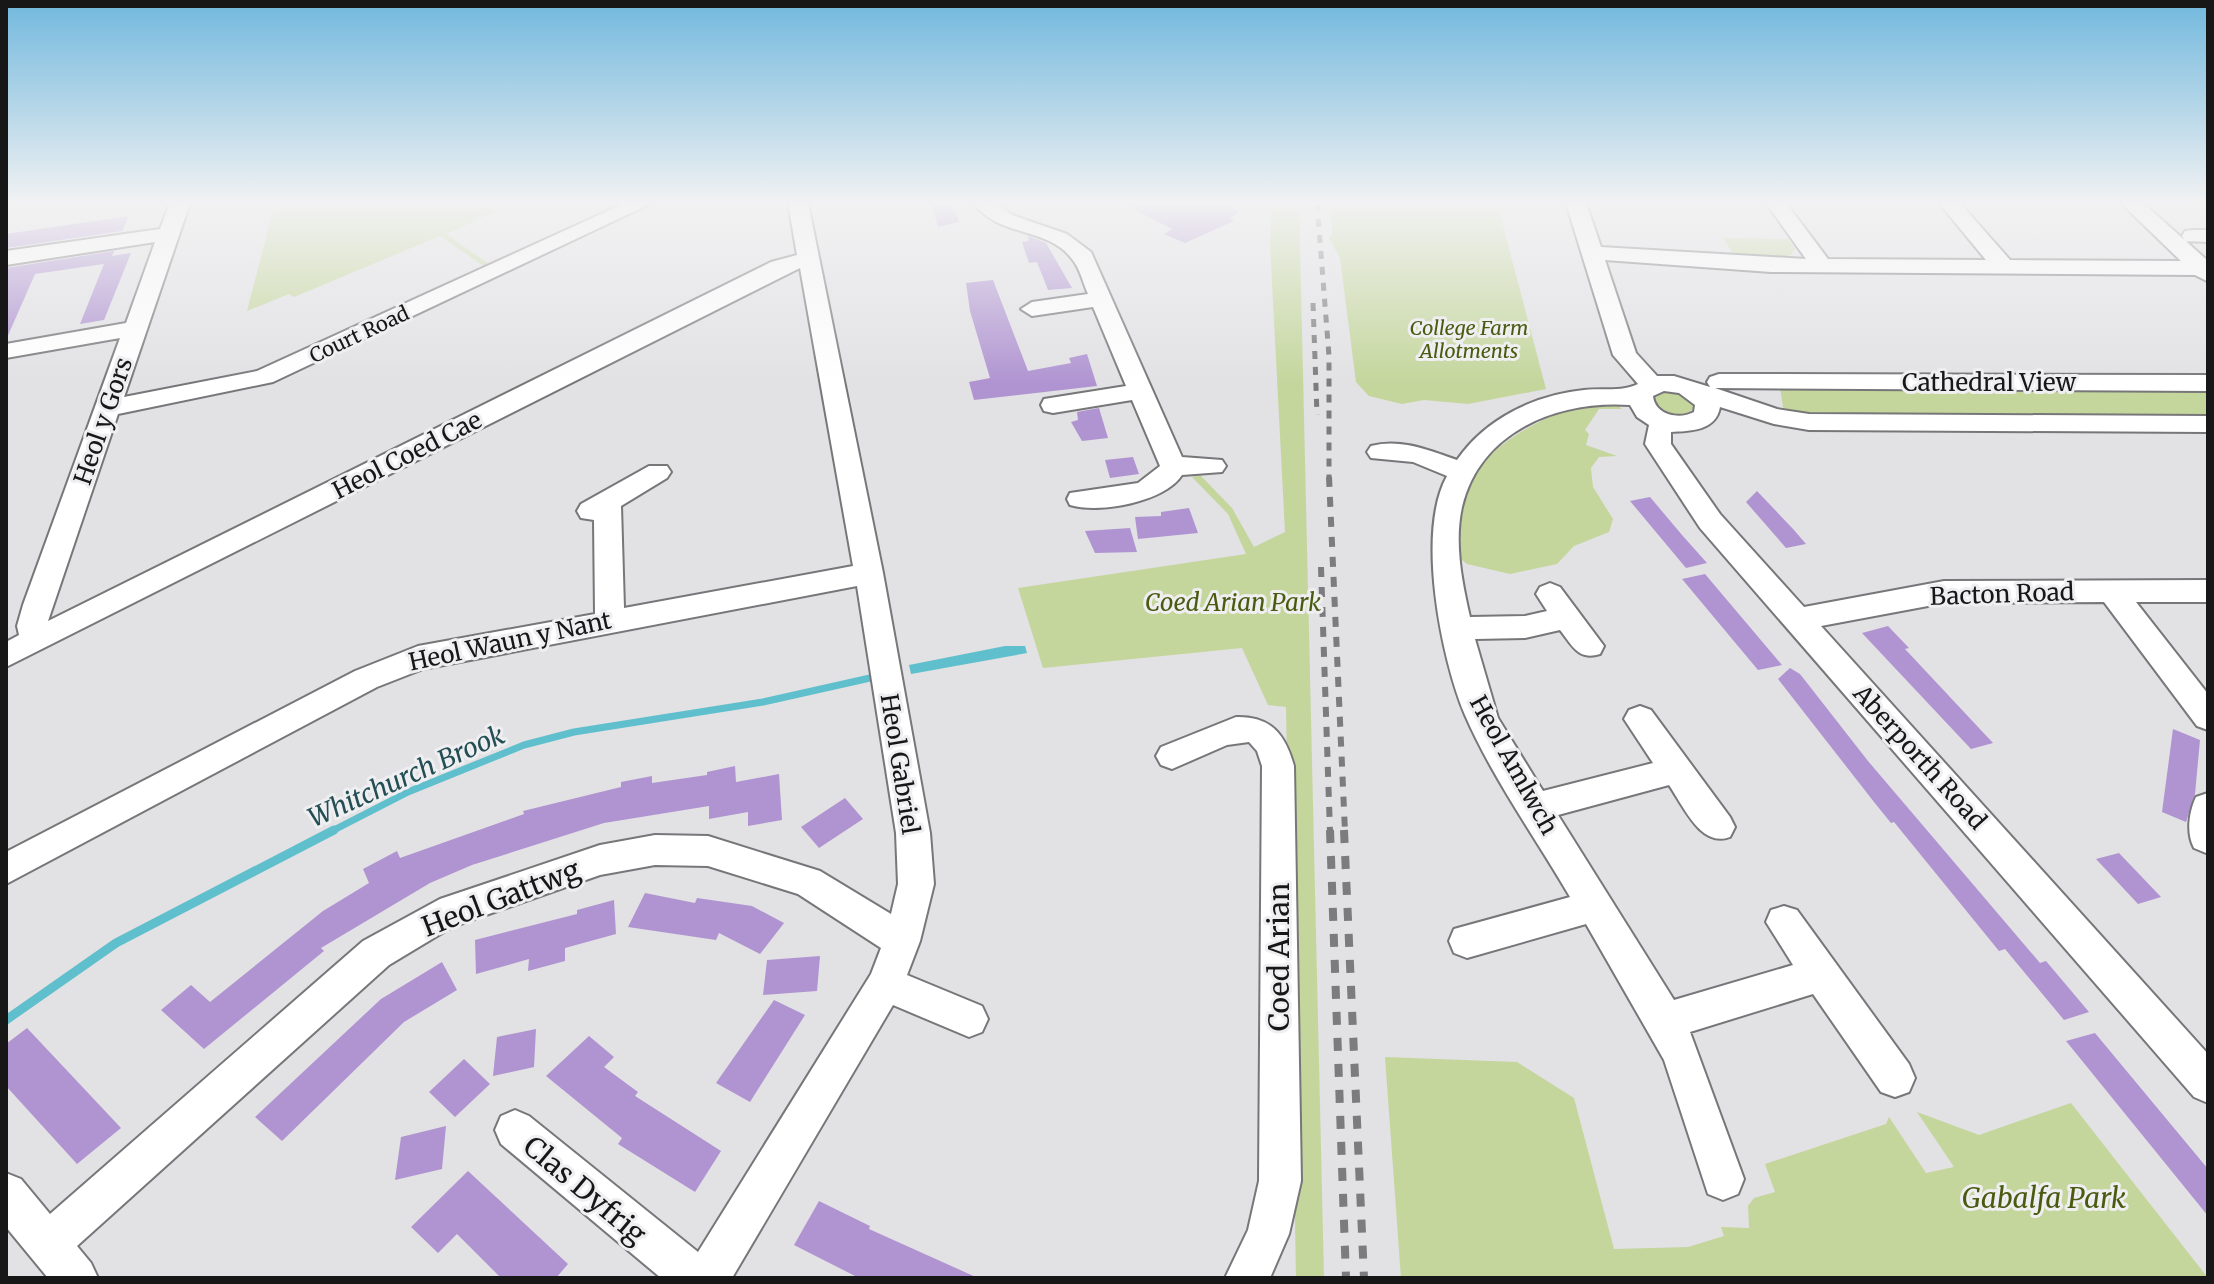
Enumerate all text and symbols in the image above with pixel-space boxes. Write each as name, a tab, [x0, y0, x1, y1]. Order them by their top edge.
street label: Court Road	[305, 300, 413, 368]
park label: College Farm Allotments	[1410, 315, 1528, 363]
street label: Heol y Gors	[67, 353, 139, 489]
street label: Cathedral View	[1902, 367, 2077, 398]
street label: Heol Coed Cae	[327, 404, 487, 506]
street label: Bacton Road	[1929, 576, 2075, 612]
park label: Coed Arian Park	[1145, 587, 1321, 618]
street label: Heol Waun y Nant	[406, 604, 615, 678]
street label: Aberporth Road	[1846, 677, 1993, 836]
street label: Heol Amlwch	[1463, 690, 1565, 840]
street label: Heol Gabriel	[874, 692, 926, 836]
water label: Whitchurch Brook	[303, 718, 509, 834]
street label: Heol Gattwg	[417, 851, 585, 945]
street label: Coed Arian	[1261, 883, 1297, 1031]
street label: Clas Dyfrig	[516, 1128, 654, 1252]
park label: Gabalfa Park	[1962, 1180, 2126, 1216]

